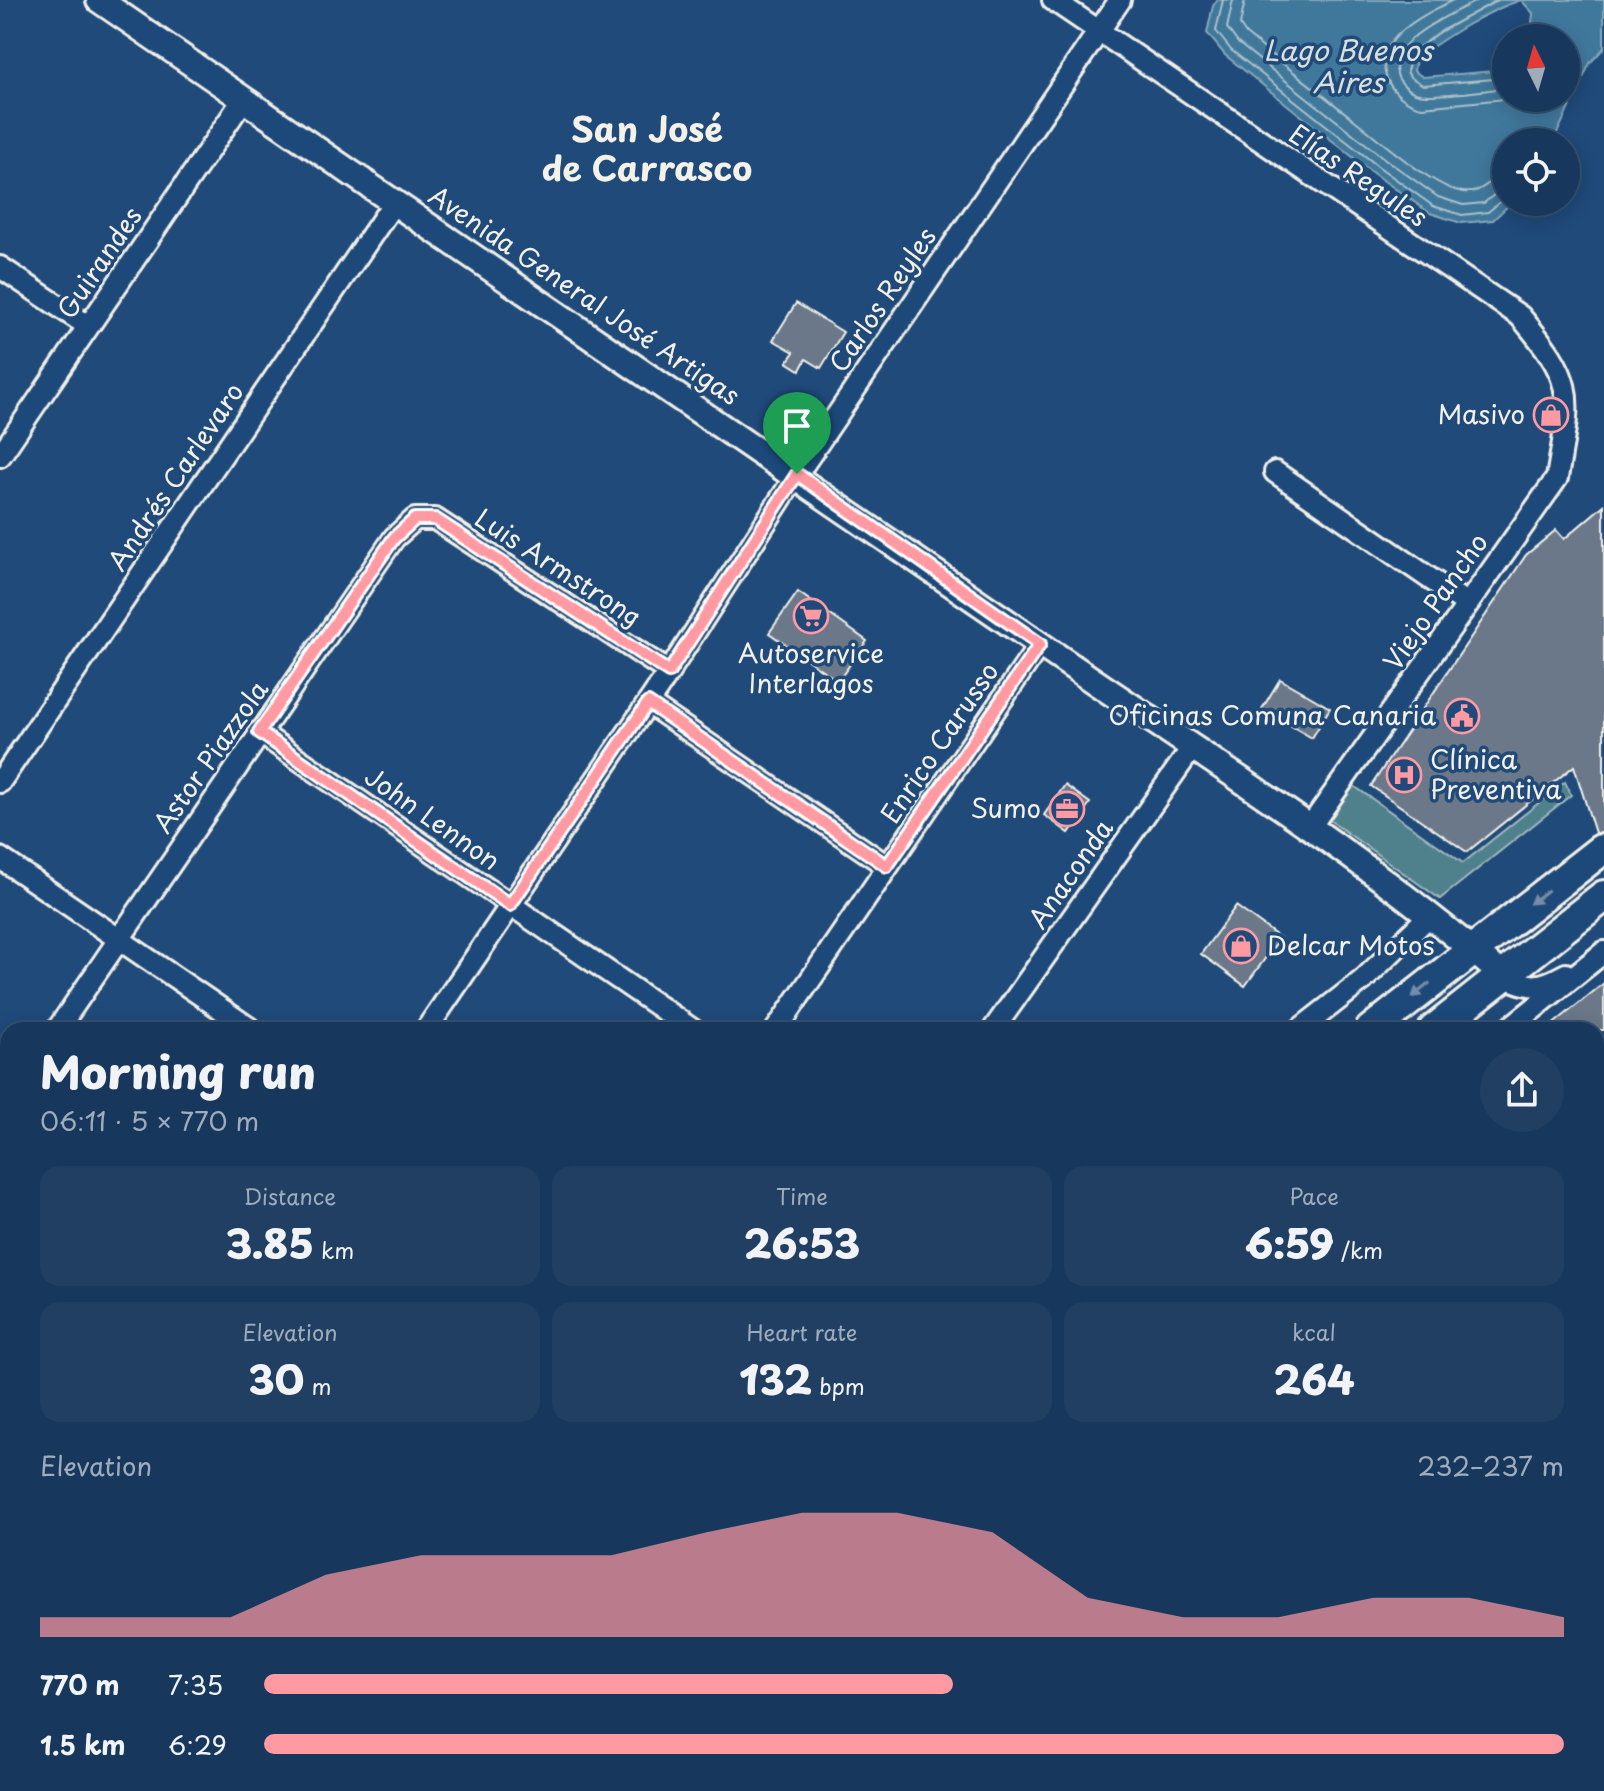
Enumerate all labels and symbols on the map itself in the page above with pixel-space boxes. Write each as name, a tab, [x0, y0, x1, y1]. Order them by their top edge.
north arrow	[1492, 24, 1580, 112]
water label: Lago Buenos Aires	[1264, 28, 1435, 103]
district label: San José de Carrasco	[542, 102, 752, 193]
street label: Elías Regules	[1282, 114, 1436, 236]
street label: Avenida General José Artigas	[421, 176, 748, 414]
street label: Guirandes	[47, 198, 151, 326]
street label: Carlos Reyles	[819, 219, 945, 380]
street label: Andrés Carlevaro	[97, 374, 252, 578]
pin	[763, 392, 831, 474]
place label: Masivo	[1438, 394, 1525, 433]
shop icon: Masivo	[1532, 396, 1570, 434]
street label: Luis Armstrong	[468, 498, 650, 635]
street label: Viejo Pancho	[1373, 525, 1497, 678]
supermarket icon: Autoservice Interlagos	[792, 597, 830, 635]
place label: Autoservice Interlagos	[738, 633, 884, 702]
street label: Enrico Carusso	[870, 654, 1007, 831]
street label: Astor Piazzola	[143, 671, 277, 840]
place label: Oficinas Comuna Canaria	[1108, 695, 1437, 734]
public building icon: Oficinas Comuna Canaria	[1443, 697, 1481, 735]
place label: Clínica Preventiva	[1430, 739, 1562, 808]
street label: John Lennon	[357, 756, 509, 879]
hospital icon: Clínica Preventiva	[1385, 756, 1423, 794]
place label: Sumo	[971, 788, 1041, 827]
office icon: Sumo	[1048, 790, 1086, 828]
street label: Anaconda	[1018, 810, 1122, 936]
one-way arrow	[1529, 889, 1549, 905]
place label: Delcar Motos	[1267, 925, 1435, 964]
shop icon: Delcar Motos	[1222, 927, 1260, 965]
one-way arrow	[1411, 981, 1432, 998]

